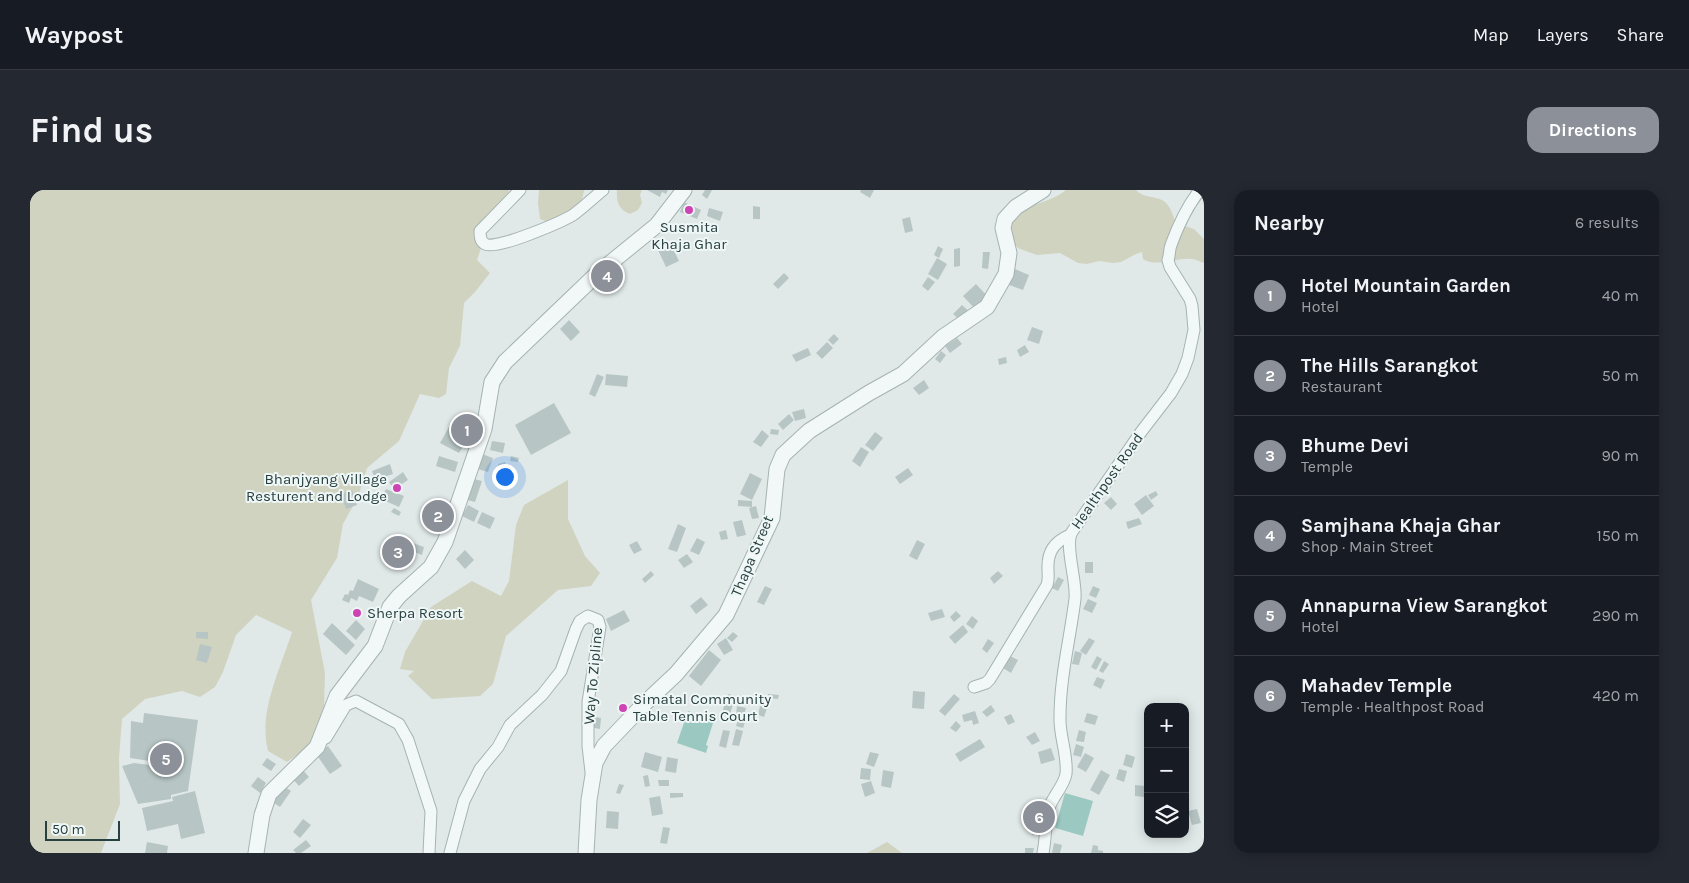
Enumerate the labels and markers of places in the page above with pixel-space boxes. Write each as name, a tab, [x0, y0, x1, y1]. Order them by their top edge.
marker: Susmita Khaja Ghar	[683, 204, 695, 216]
place label: Susmita Khaja Ghar	[651, 218, 727, 253]
pin: 4	[591, 257, 623, 295]
pin: 1	[451, 411, 483, 449]
place label: Bhanjyang Village Resturent and Lodge	[246, 470, 387, 505]
marker: Bhanjyang Village Resturent and Lodge	[391, 482, 403, 494]
pin: 2	[422, 497, 454, 535]
pin: 3	[382, 533, 414, 571]
place label: Sherpa Resort	[367, 604, 463, 622]
marker: Sherpa Resort	[351, 607, 363, 619]
place label: Simatal Community Table Tennis Court	[633, 690, 771, 725]
marker: Simatal Community Table Tennis Court	[617, 702, 629, 714]
pin: 5	[150, 740, 182, 778]
pin: 6	[1023, 798, 1055, 836]

